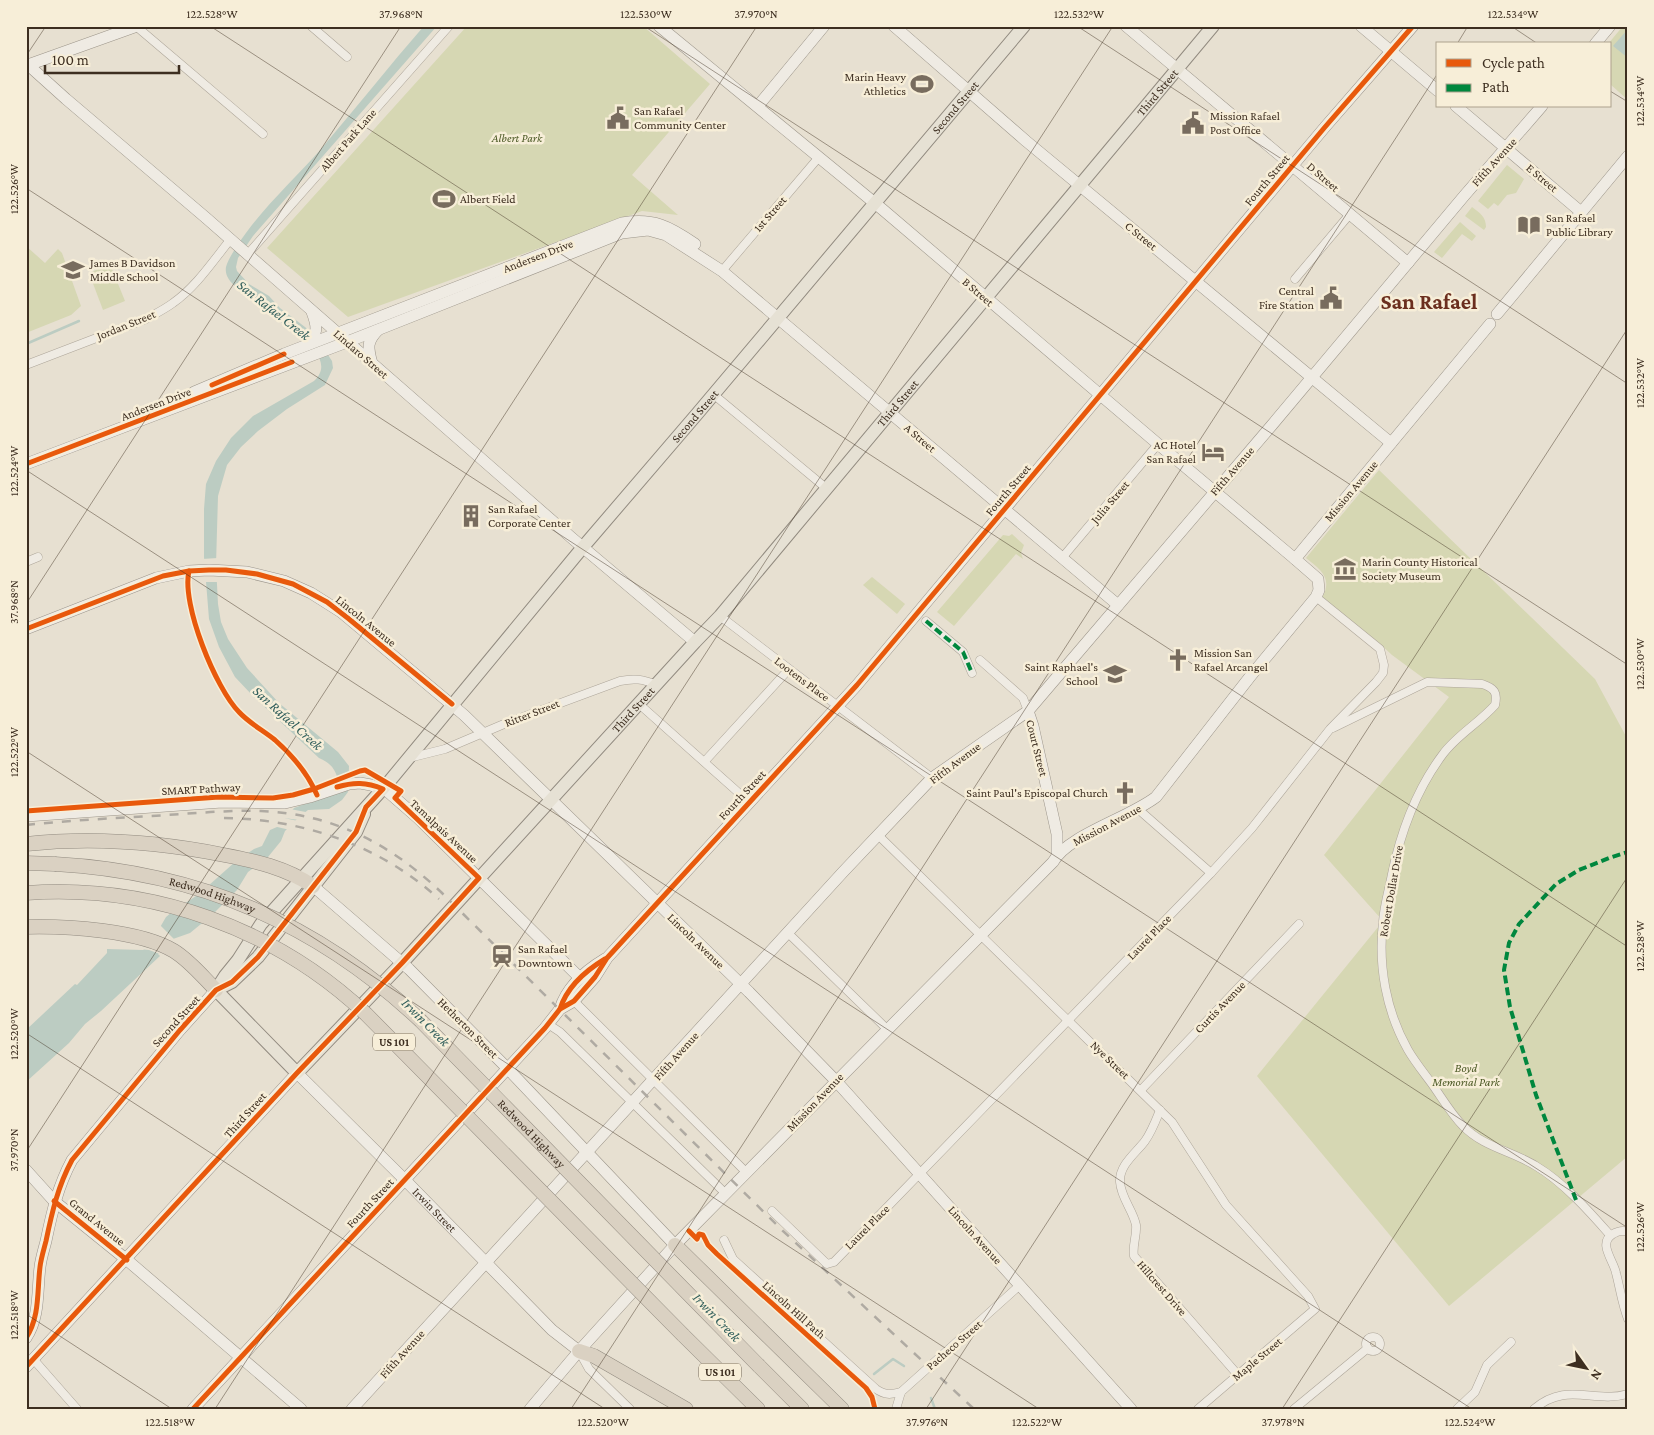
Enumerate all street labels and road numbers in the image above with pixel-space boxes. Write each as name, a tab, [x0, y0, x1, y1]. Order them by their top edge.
street label: Third Street	[1134, 65, 1182, 119]
street label: Second Street	[929, 77, 982, 137]
street label: Albert Park Lane	[317, 106, 379, 174]
street label: Fifth Avenue	[1469, 135, 1519, 189]
street label: Fourth Street	[1241, 151, 1293, 209]
street label: D Street	[1304, 159, 1343, 196]
street label: E Street	[1523, 161, 1561, 196]
street label: 1st Street	[751, 192, 790, 235]
street label: C Street	[1122, 219, 1161, 254]
street label: Andersen Drive	[501, 236, 575, 276]
street label: B Street	[959, 275, 997, 310]
street label: Jordan Street	[94, 306, 158, 344]
street label: Lindaro Street	[331, 326, 392, 382]
street label: Third Street	[874, 376, 922, 430]
street label: Andersen Drive	[119, 384, 193, 424]
street label: Second Street	[669, 386, 722, 446]
street label: A Street	[901, 421, 940, 456]
street label: Fifth Avenue	[1207, 444, 1257, 498]
street label: Mission Avenue	[1321, 458, 1381, 524]
street label: Fourth Street	[982, 461, 1034, 519]
street label: Julia Street	[1087, 477, 1133, 527]
street label: Lincoln Avenue	[333, 592, 399, 650]
street label: Lootens Place	[772, 654, 832, 704]
street label: Third Street	[609, 683, 658, 735]
street label: Ritter Street	[503, 696, 562, 730]
street label: Court Street	[1023, 718, 1051, 779]
street label: Fifth Avenue	[927, 739, 983, 787]
street label: Fourth Street	[715, 766, 769, 823]
street label: SMART Pathway	[161, 780, 241, 798]
street label: Tamalpais Avenue	[407, 796, 481, 866]
street label: Mission Avenue	[1070, 801, 1144, 849]
street label: Robert Dollar Drive	[1376, 844, 1406, 938]
street label: Redwood Highway	[168, 874, 258, 916]
street label: Lincoln Avenue	[665, 910, 727, 972]
street label: Laurel Place	[1124, 911, 1174, 963]
street label: Curtis Avenue	[1192, 978, 1248, 1036]
street label: Second Street	[149, 991, 204, 1050]
street label: Hetherton Street	[435, 995, 502, 1062]
street label: Fifth Avenue	[651, 1029, 701, 1083]
road number: US 101	[373, 1034, 415, 1050]
street label: Nye Street	[1088, 1038, 1133, 1083]
street label: Mission Avenue	[784, 1070, 846, 1134]
street label: Third Street	[221, 1088, 270, 1141]
street label: Redwood Highway	[495, 1097, 568, 1171]
street label: Fourth Street	[343, 1174, 397, 1231]
street label: Irwin Street	[410, 1185, 460, 1236]
street label: Grand Avenue	[66, 1195, 128, 1249]
street label: Laurel Place	[842, 1202, 892, 1252]
street label: Lincoln Avenue	[945, 1203, 1005, 1267]
street label: Hillcrest Drive	[1134, 1258, 1190, 1318]
street label: Lincoln Hill Path	[760, 1278, 829, 1342]
street label: Pacheco Street	[923, 1316, 986, 1373]
street label: Fifth Avenue	[377, 1327, 427, 1381]
street label: Maple Street	[1229, 1334, 1285, 1384]
road number: US 101	[699, 1364, 741, 1380]

